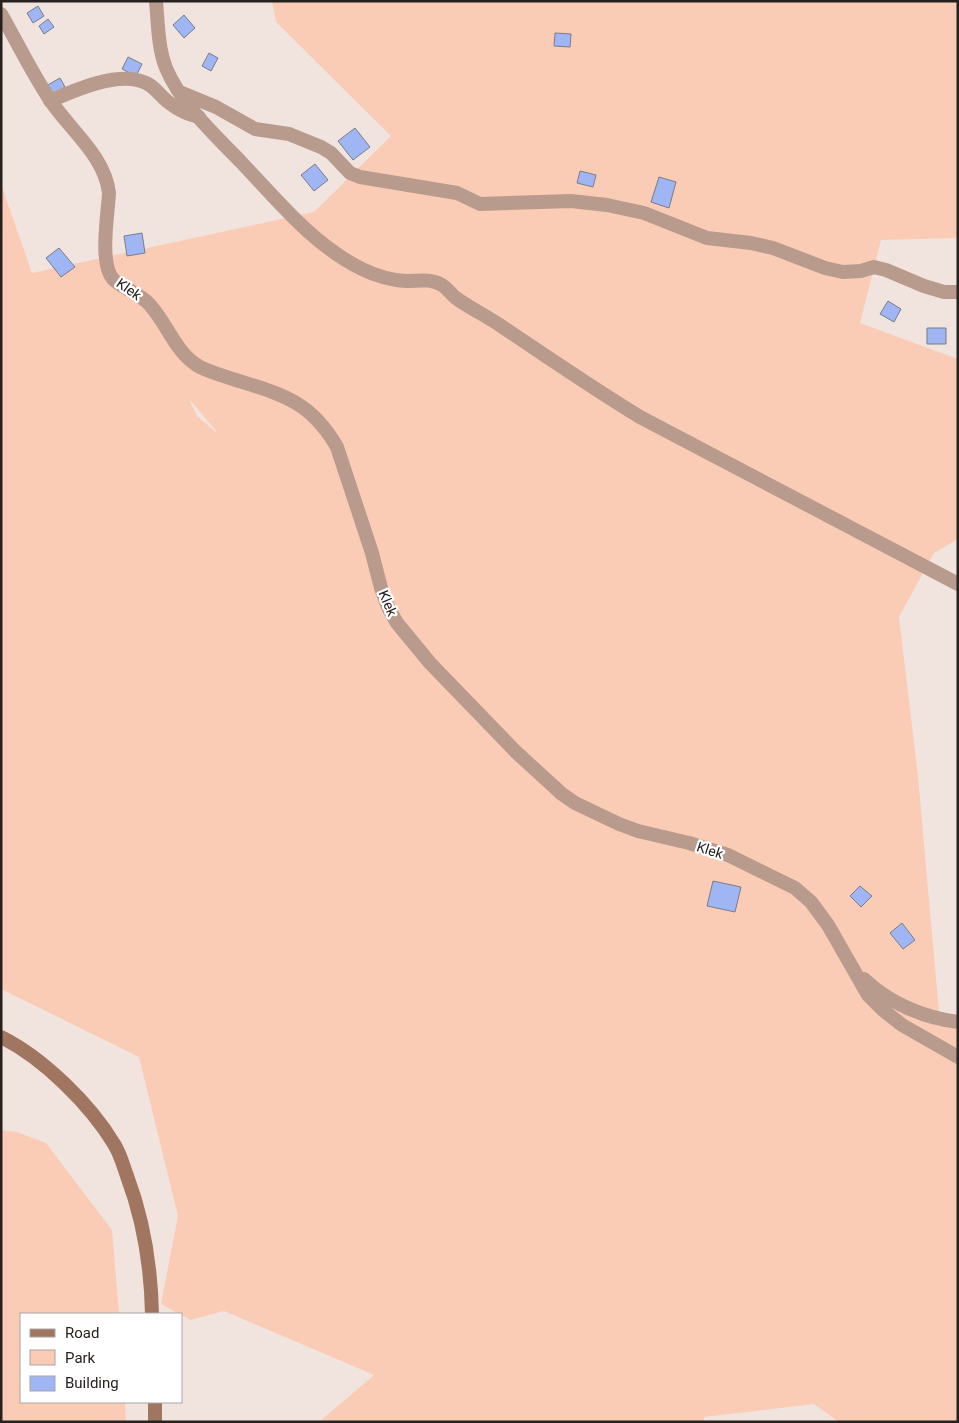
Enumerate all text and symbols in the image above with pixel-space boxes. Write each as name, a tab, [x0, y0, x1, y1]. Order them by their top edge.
street label: Klek	[113, 275, 145, 304]
street label: Klek	[375, 588, 401, 619]
street label: Klek	[695, 838, 726, 862]
legend	[20, 1313, 182, 1403]
text: Road	[65, 1324, 99, 1342]
text: Park	[65, 1349, 96, 1367]
text: Building	[65, 1374, 119, 1392]

